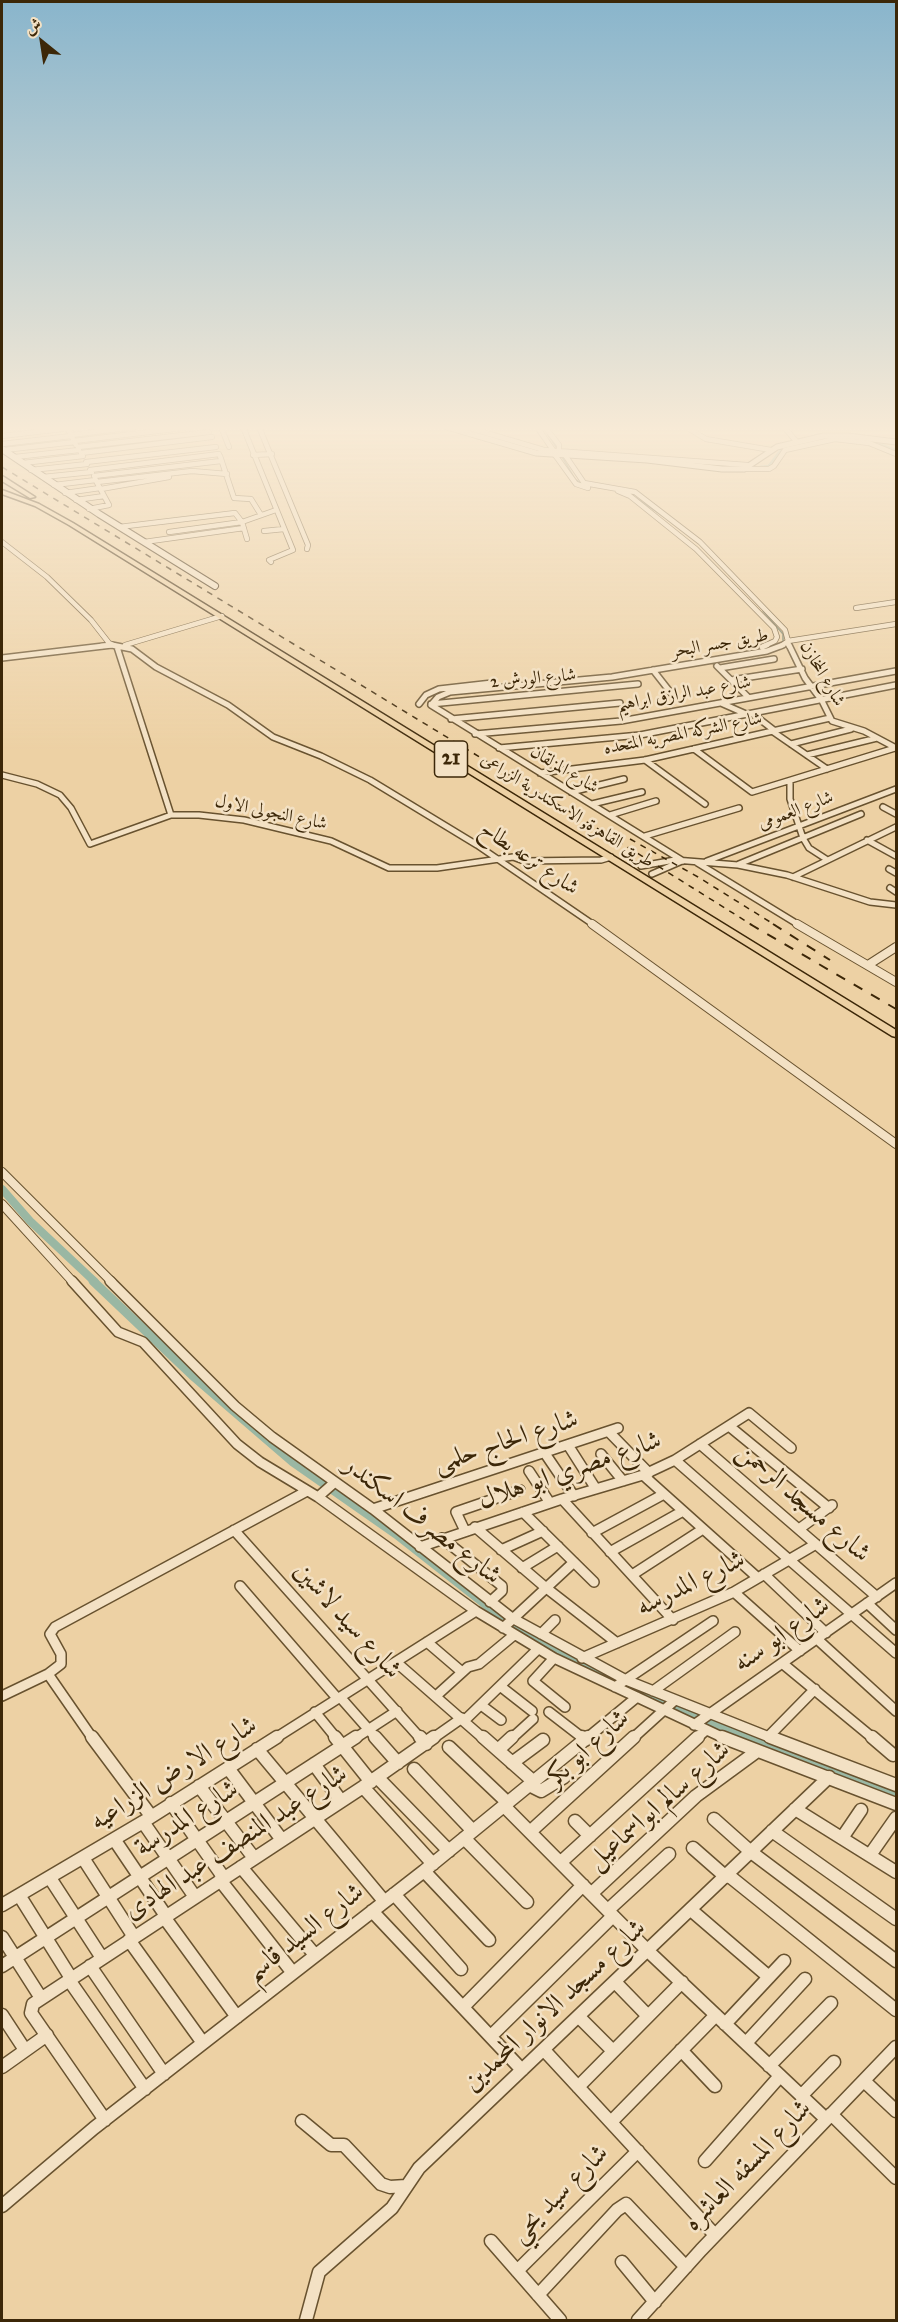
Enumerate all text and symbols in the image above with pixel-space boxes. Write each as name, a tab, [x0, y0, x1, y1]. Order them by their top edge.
north arrow	[12, 12, 72, 72]
text: ش	[21, 14, 44, 38]
street label: طريق جسر البحر	[670, 625, 770, 663]
street label: شارع المخازن	[795, 637, 849, 711]
street label: شارع الورش 2	[489, 664, 577, 694]
street label: شارع عبد الرازق ابراهيم	[615, 672, 753, 716]
street label: شارع الشركه المصريه المتحده	[602, 708, 764, 760]
road number: 21	[434, 741, 468, 777]
street label: شارع المزلقان	[526, 741, 602, 799]
street label: طريق القاهرة, الاسكندرية الزراعى	[476, 749, 658, 873]
street label: شارع العمومى	[755, 787, 837, 835]
street label: شارع النجولى الاول	[213, 791, 329, 835]
street label: شارع ترعه بطاح	[474, 816, 584, 902]
street label: شارع الحاج حلمى	[430, 1403, 582, 1481]
street label: شارع مصري ابو هلال	[474, 1424, 666, 1518]
street label: شارع مسجد الرحمن	[729, 1436, 877, 1570]
street label: شارع مصرف اسكندر	[337, 1449, 507, 1593]
street label: شارع المدرسه	[631, 1544, 751, 1624]
street label: شارع سيد لاشين	[286, 1556, 408, 1686]
street label: شارع ابو سنه	[727, 1590, 837, 1680]
street label: شارع ابو بكر	[539, 1703, 637, 1795]
street label: شارع الارض الزراعيه	[84, 1710, 264, 1838]
street label: شارع سالم ابواسماعيل	[580, 1735, 738, 1877]
street label: شارع عبد المنصف عبد الهادى	[118, 1758, 354, 1928]
street label: شارع المدرسة	[129, 1774, 245, 1864]
street label: شارع السيد قاسم	[239, 1876, 371, 1990]
street label: شارع مسجد الانوار المحمدين	[457, 1913, 653, 2099]
street label: شارع المسقه العاشره	[677, 2093, 819, 2239]
street label: شارع سيد يحي	[504, 2138, 616, 2250]

